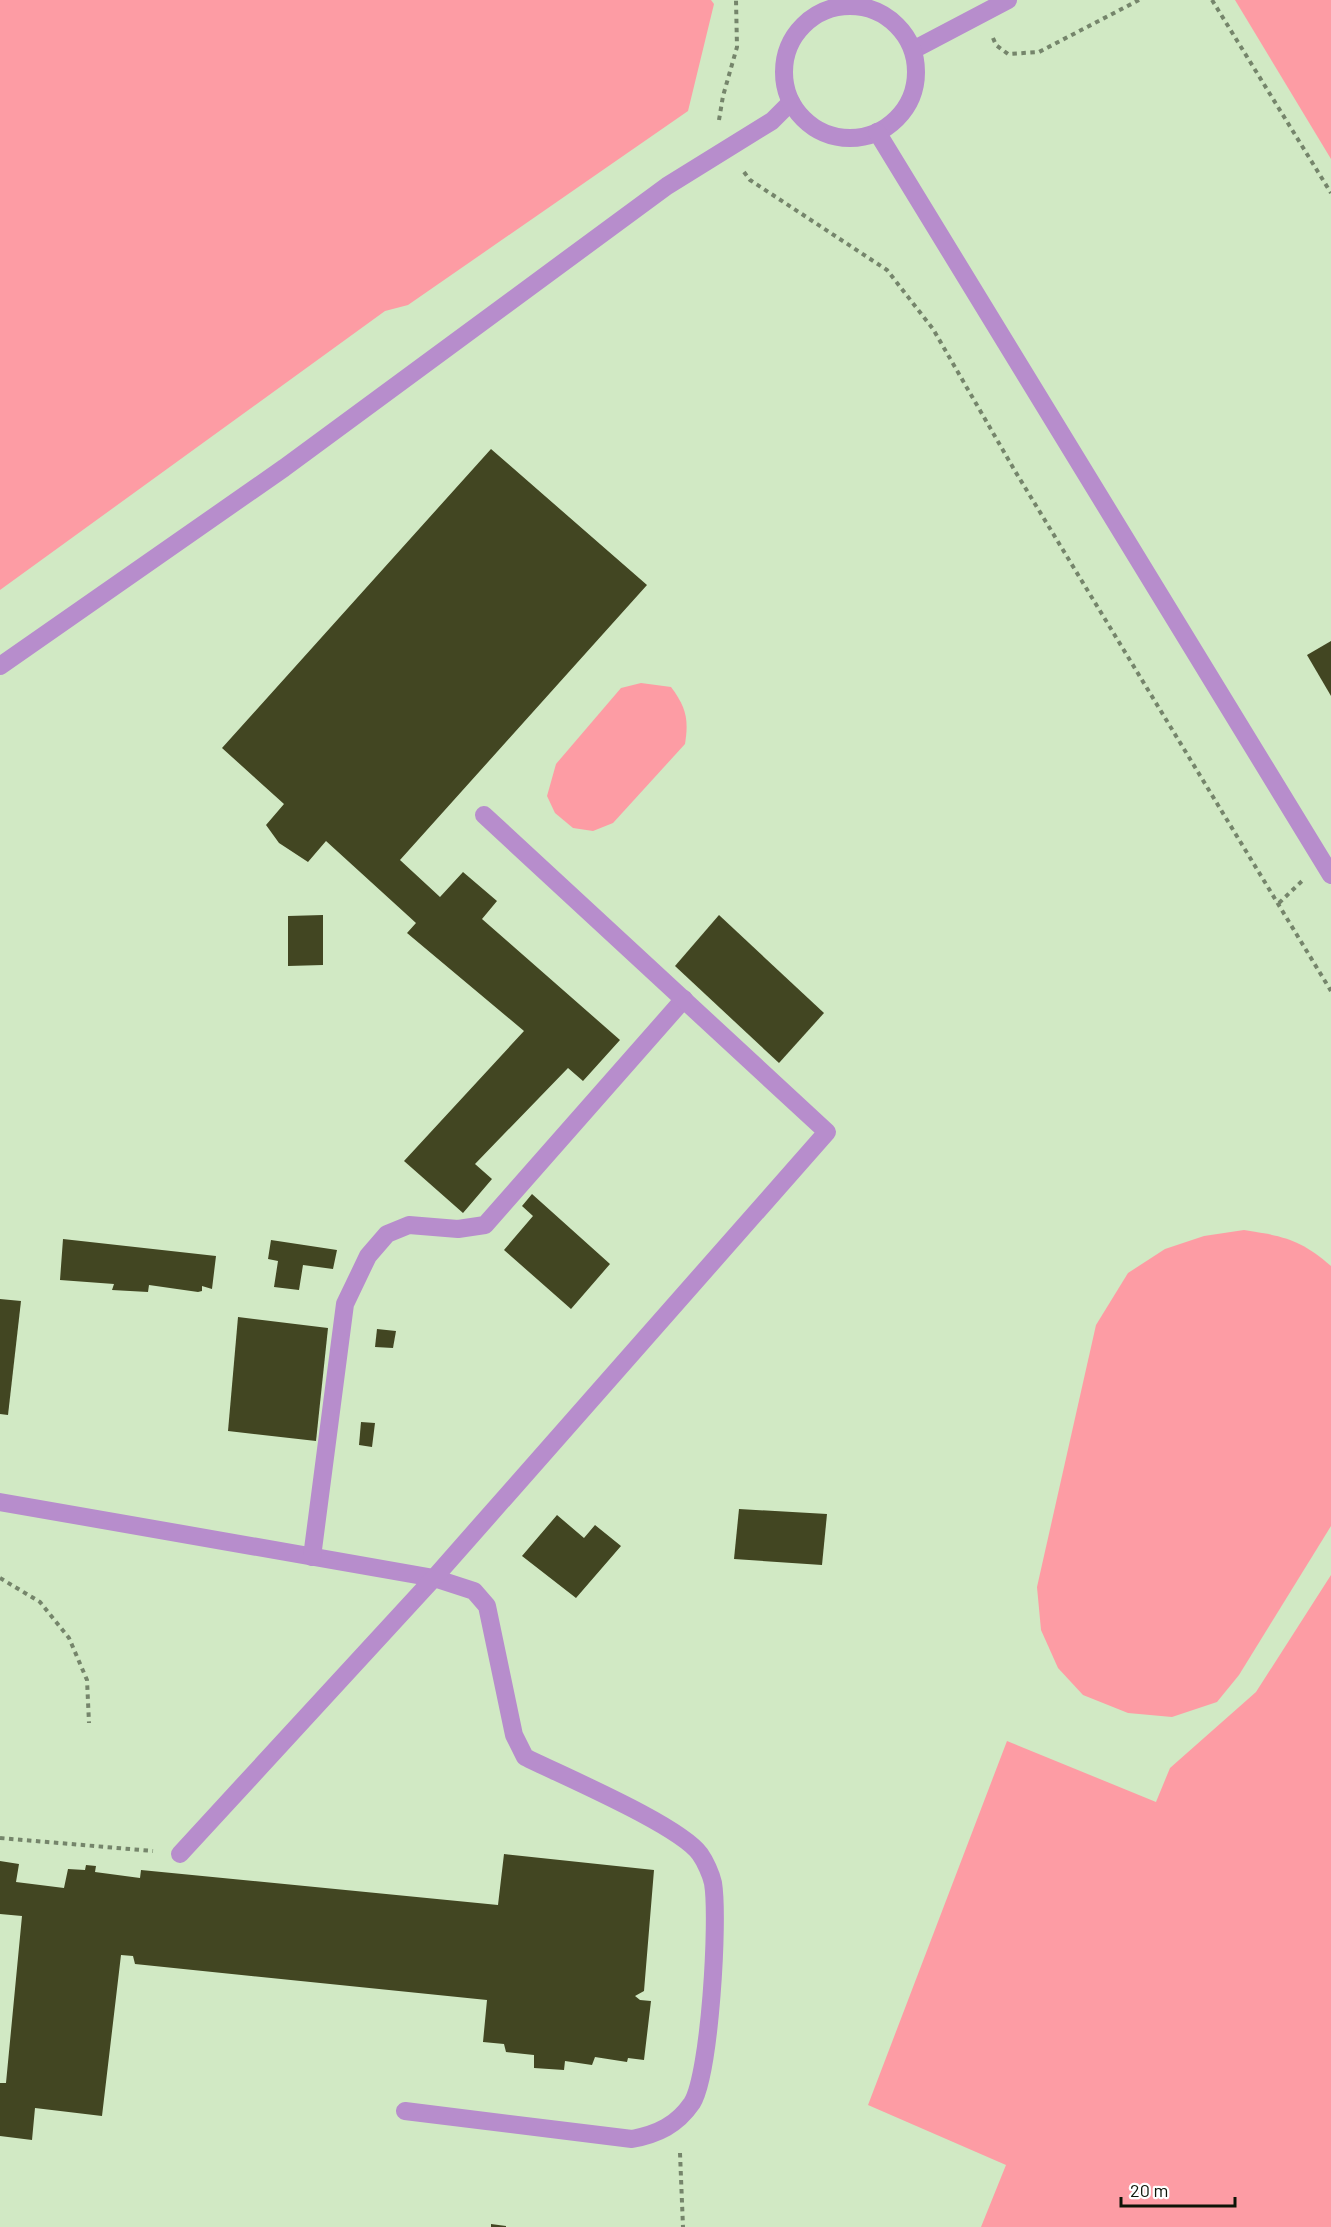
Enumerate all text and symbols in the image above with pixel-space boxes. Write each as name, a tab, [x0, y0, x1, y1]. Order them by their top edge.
scale bar	[1121, 2170, 1235, 2208]
text: 20 m	[1130, 2179, 1168, 2201]

